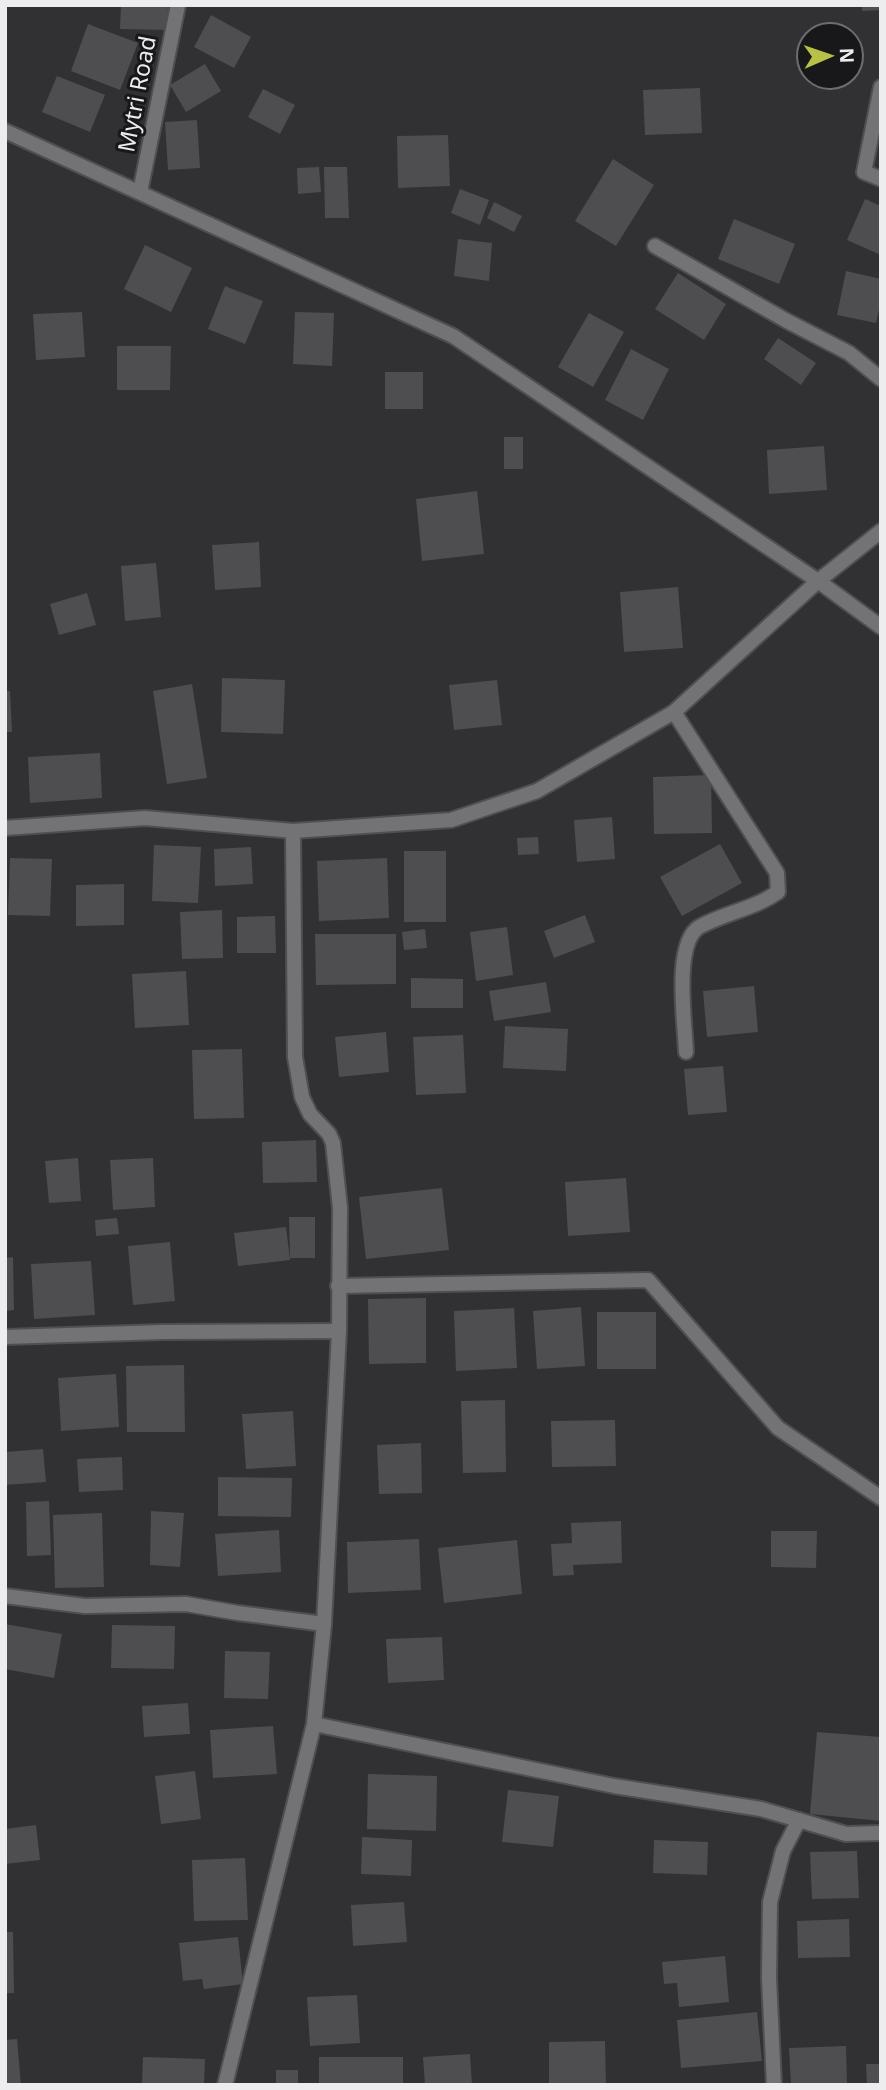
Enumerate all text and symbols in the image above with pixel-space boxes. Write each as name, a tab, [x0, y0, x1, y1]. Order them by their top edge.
north arrow	[795, 21, 865, 91]
street label: Mytri Road	[109, 33, 163, 155]
text: N	[834, 47, 860, 64]

